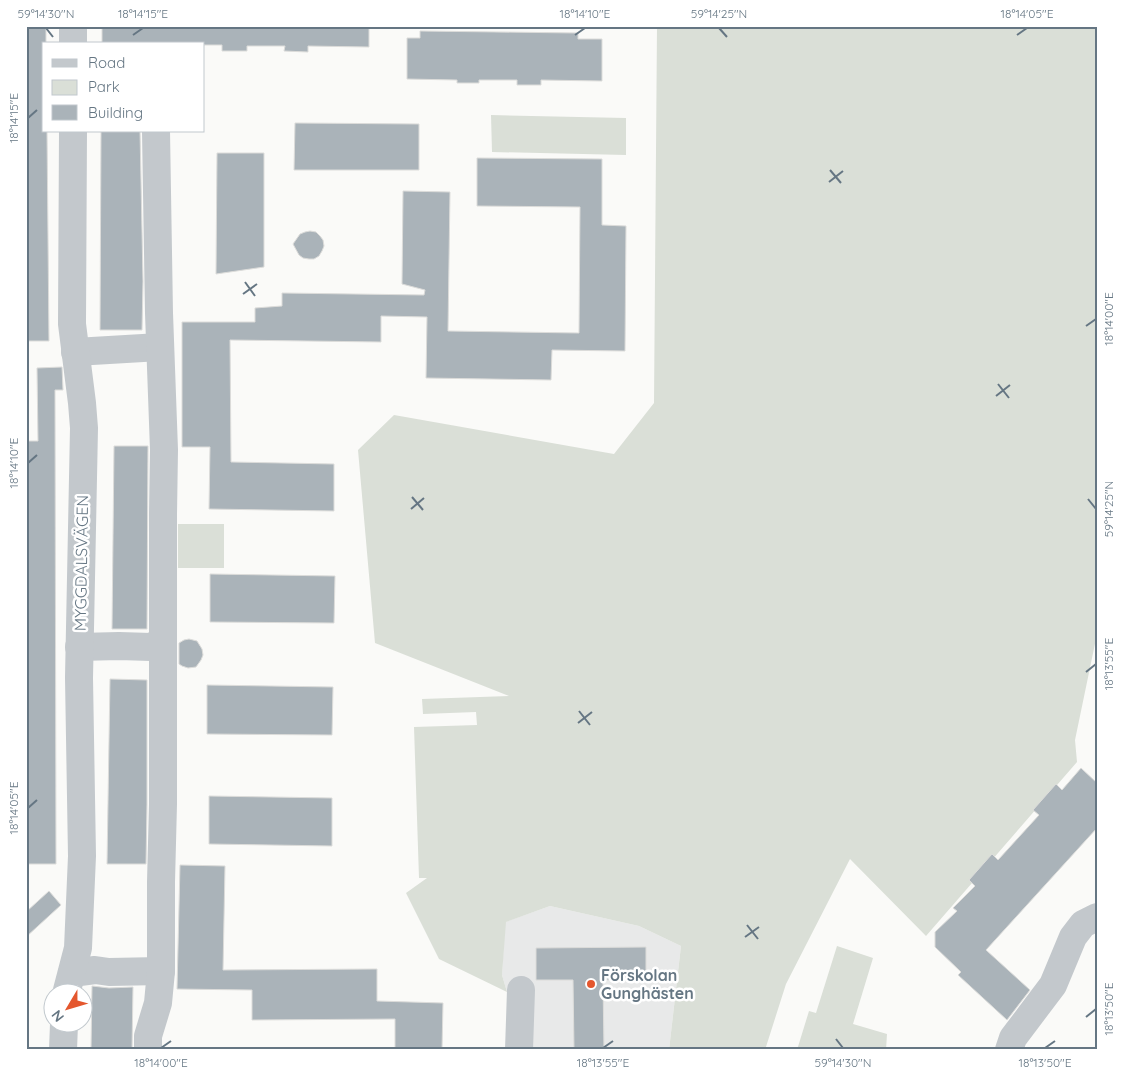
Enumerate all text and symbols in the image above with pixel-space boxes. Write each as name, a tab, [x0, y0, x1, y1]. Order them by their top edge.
text: 59°14'30"N	[18, 6, 74, 21]
text: 18°14'15"E	[118, 6, 168, 21]
text: 18°14'10"E	[560, 6, 611, 21]
text: 59°14'25"N	[691, 6, 747, 21]
text: 18°14'05"E	[1001, 6, 1054, 21]
legend	[42, 42, 205, 132]
text: Road	[88, 53, 125, 72]
text: Park	[88, 77, 120, 96]
text: 18°14'15"E	[6, 93, 21, 143]
text: Building	[88, 103, 143, 122]
text: 18°14'00"E	[1101, 292, 1116, 346]
text: 18°14'10"E	[6, 437, 21, 488]
text: 59°14'25"N	[1101, 481, 1116, 537]
street label: MYGGDALSVÄGEN	[70, 495, 92, 631]
text: 18°13'55"E	[1101, 638, 1116, 690]
text: 18°14'05"E	[6, 781, 21, 834]
place label: Förskolan Gunghästen	[601, 965, 694, 1003]
marker: Förskolan Gunghästen	[585, 978, 597, 990]
text: 18°13'50"E	[1101, 982, 1116, 1036]
north arrow	[42, 984, 92, 1034]
text: N	[47, 1006, 68, 1026]
text: 18°14'00"E	[134, 1055, 188, 1070]
text: 18°13'55"E	[577, 1055, 629, 1070]
text: 59°14'30"N	[815, 1055, 871, 1070]
text: 18°13'50"E	[1018, 1055, 1072, 1070]

